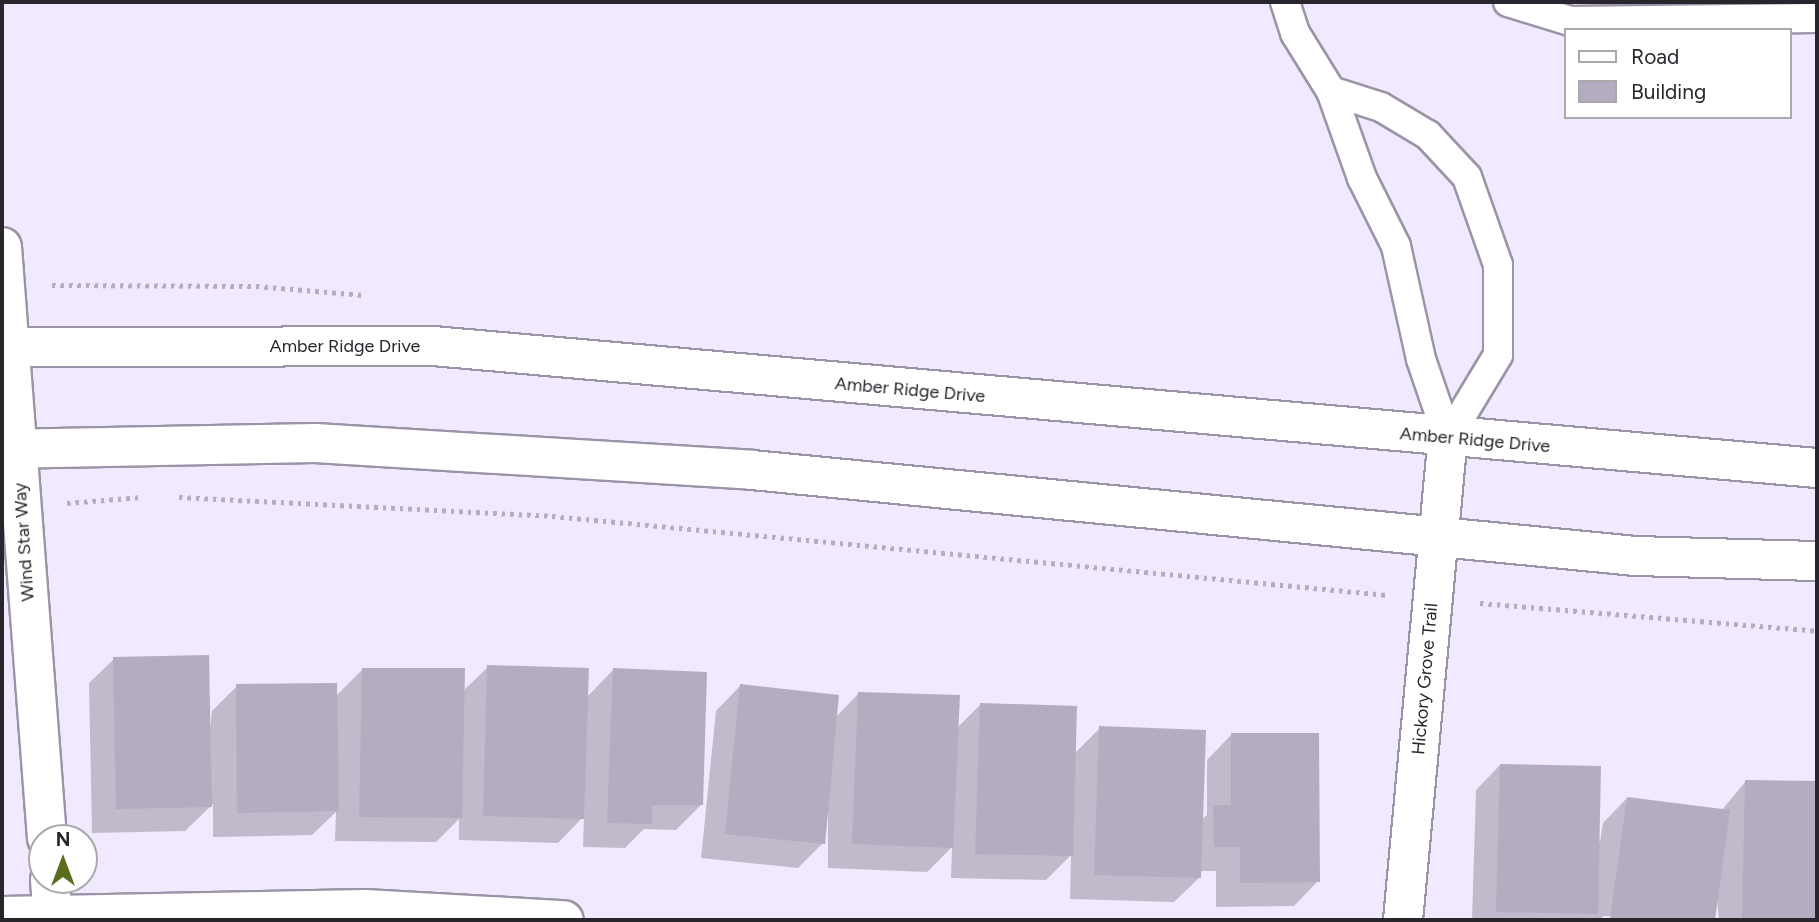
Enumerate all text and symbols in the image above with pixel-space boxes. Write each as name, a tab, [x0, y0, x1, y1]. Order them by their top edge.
legend	[1563, 28, 1791, 119]
text: Road	[1631, 44, 1679, 69]
text: Building	[1631, 79, 1706, 104]
street label: Amber Ridge Drive	[270, 335, 420, 357]
street label: Amber Ridge Drive	[834, 373, 986, 407]
street label: Amber Ridge Drive	[1399, 423, 1551, 457]
street label: Wind Star Way	[9, 482, 39, 602]
street label: Hickory Grove Trail	[1408, 602, 1442, 756]
north arrow	[28, 824, 98, 894]
text: N	[56, 828, 70, 851]

